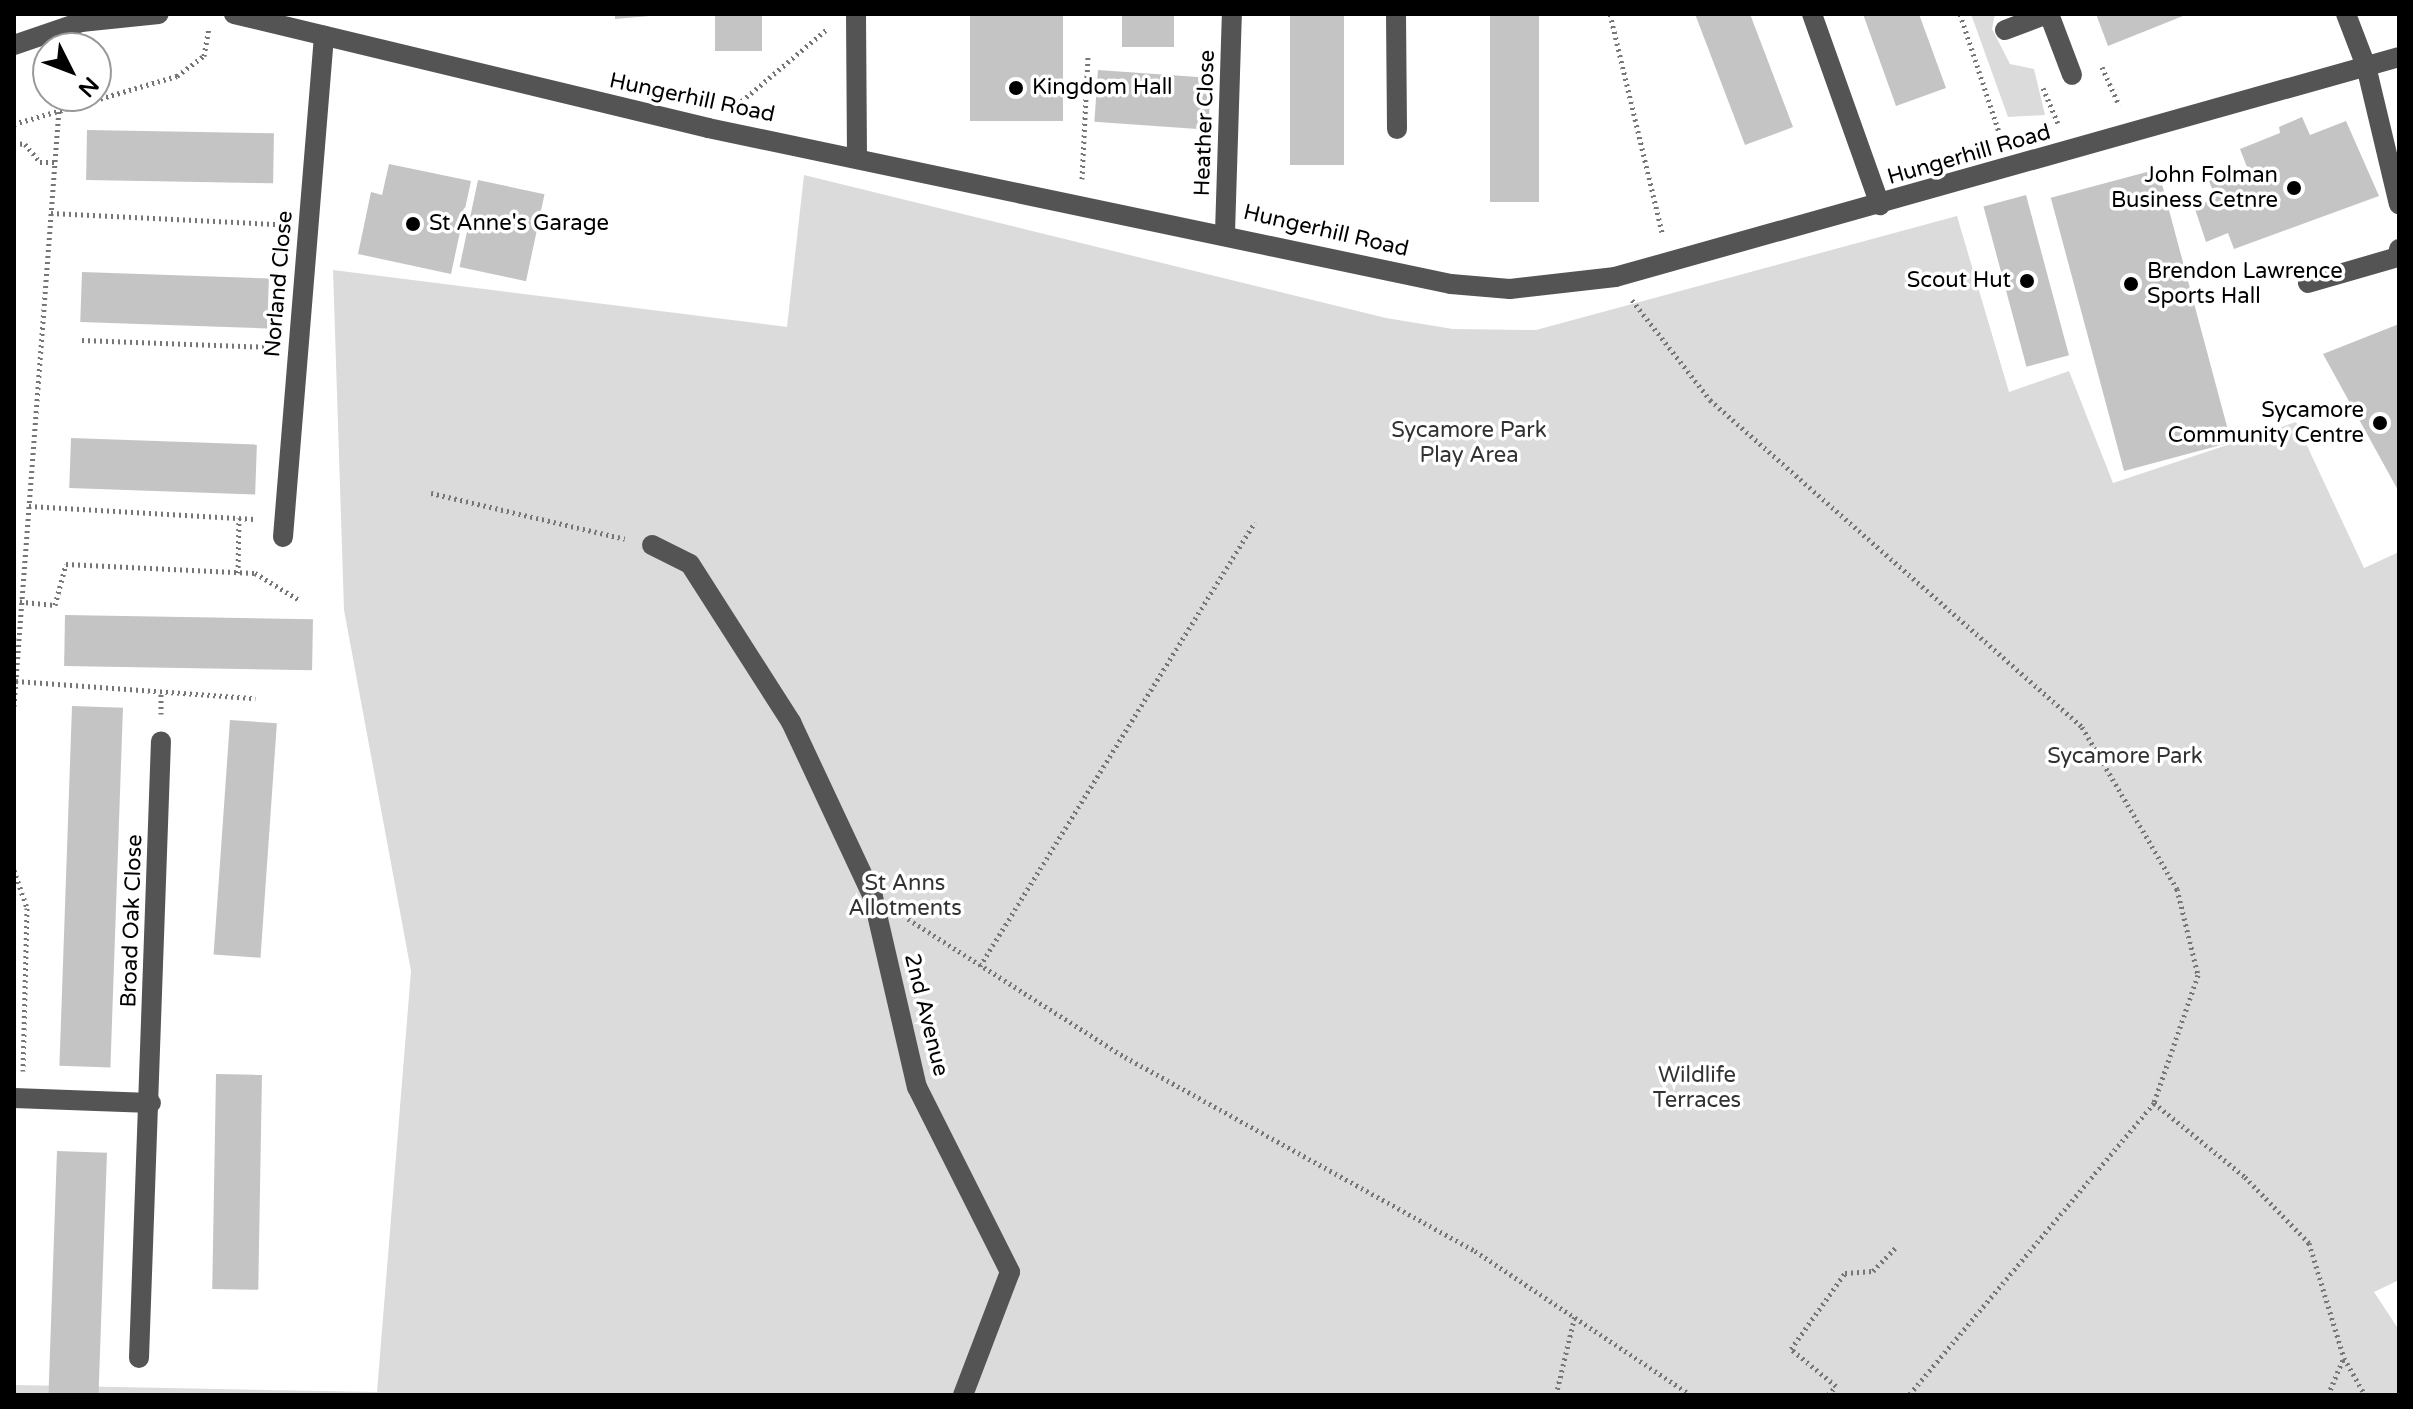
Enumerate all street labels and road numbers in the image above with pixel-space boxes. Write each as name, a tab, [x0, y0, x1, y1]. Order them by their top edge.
street label: Heather Close	[1189, 49, 1221, 197]
street label: Hungerhill Road	[607, 68, 777, 128]
street label: Hungerhill Road	[1884, 119, 2054, 191]
street label: Hungerhill Road	[1241, 199, 1411, 263]
street label: Norland Close	[259, 210, 299, 358]
street label: Broad Oak Close	[116, 834, 148, 1008]
street label: 2nd Avenue	[898, 951, 954, 1079]

